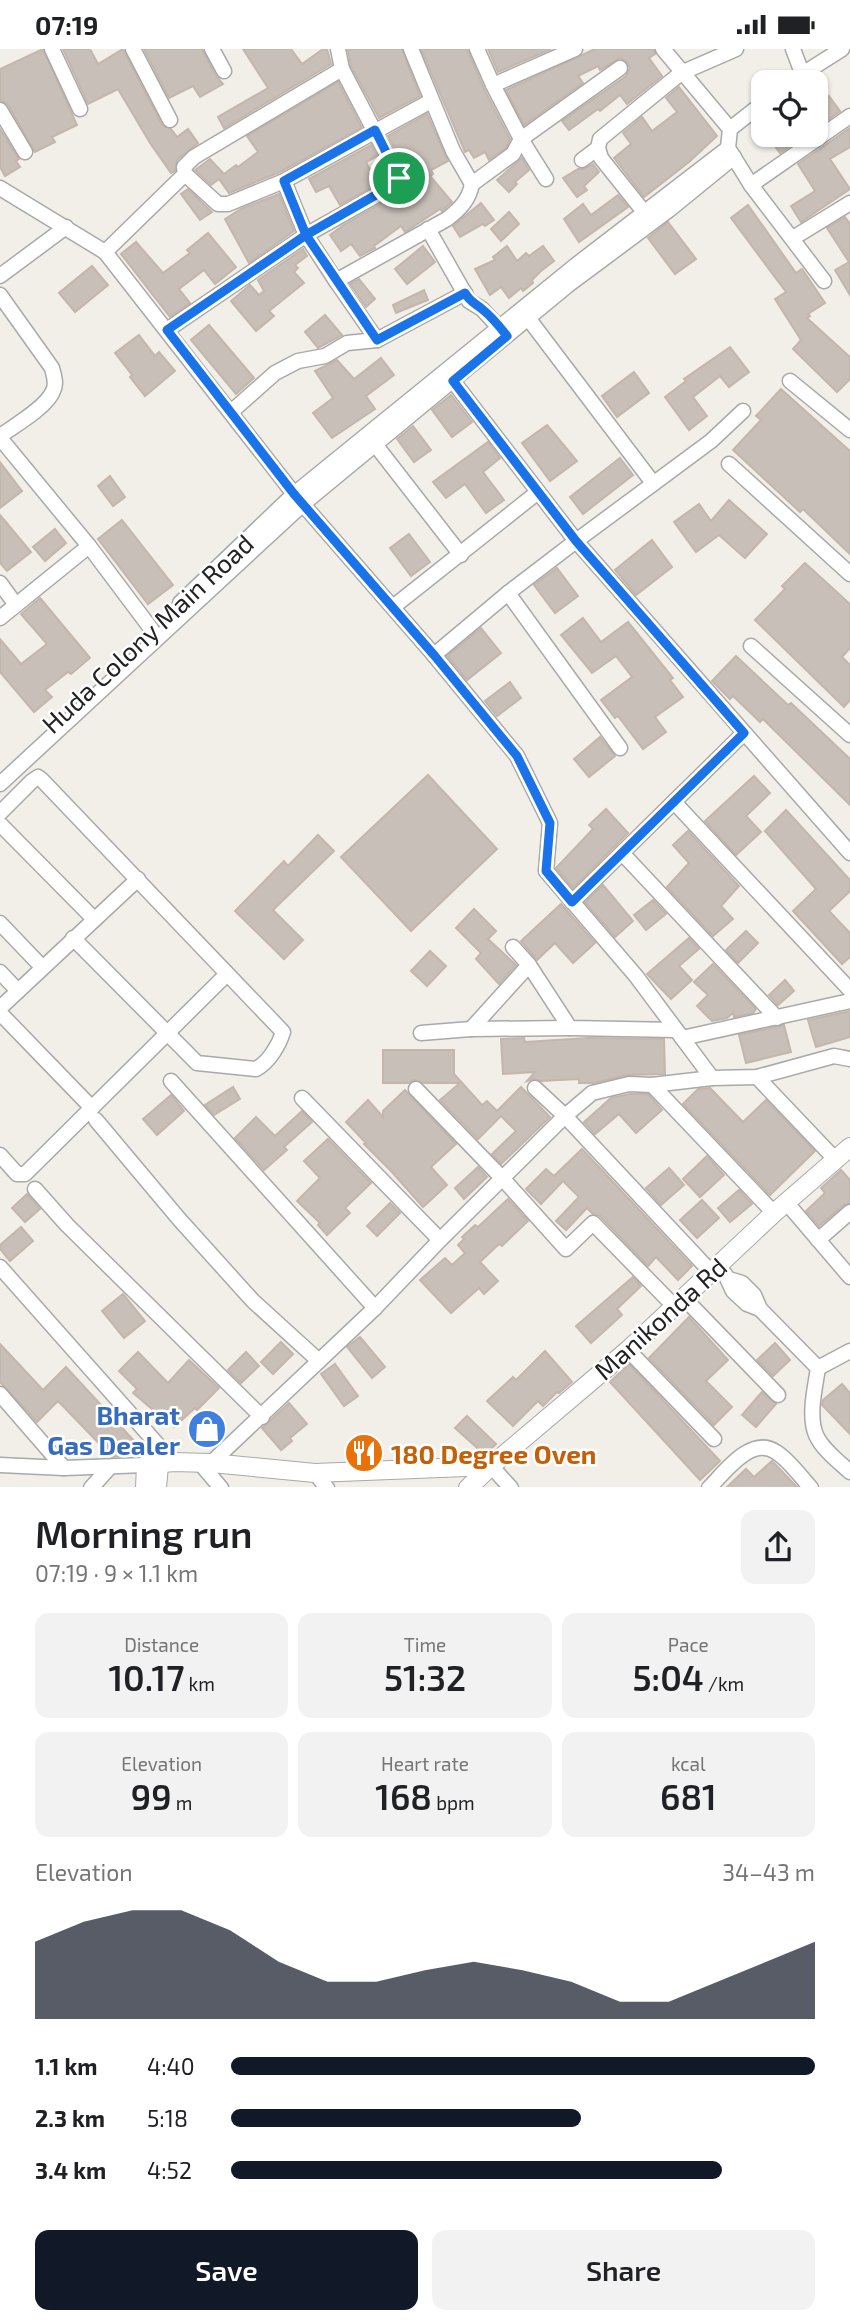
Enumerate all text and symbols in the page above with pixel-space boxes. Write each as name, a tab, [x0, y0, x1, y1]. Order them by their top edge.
text: 07:19	[35, 9, 98, 40]
map controls	[751, 70, 828, 147]
button: locate	[751, 70, 828, 147]
pin	[369, 148, 429, 208]
icon: arrive	[380, 159, 418, 197]
street label: Huda Colony Main Road	[35, 527, 259, 739]
street label: Manikonda Rd	[587, 1251, 733, 1385]
place label: Bharat Gas Dealer	[47, 1399, 180, 1460]
shop icon: Bharat Gas Dealer	[186, 1408, 228, 1450]
restaurant icon: 180 Degree Oven	[343, 1432, 385, 1474]
place label: 180 Degree Oven	[391, 1438, 596, 1469]
text: Morning run	[35, 1510, 253, 1556]
button: share	[741, 1510, 815, 1584]
text: 07:19 · 9 × 1.1 km	[35, 1559, 198, 1587]
text: Distance	[124, 1633, 199, 1656]
text: Time	[404, 1633, 446, 1656]
text: Pace	[668, 1633, 709, 1656]
text: 10.17	[108, 1656, 184, 1698]
text: 51:32	[384, 1656, 466, 1698]
text: 5:04	[632, 1656, 704, 1698]
text: km	[184, 1672, 215, 1695]
text: /km	[704, 1672, 744, 1695]
text: Elevation	[121, 1752, 202, 1775]
text: Heart rate	[381, 1752, 469, 1775]
text: kcal	[671, 1752, 706, 1775]
text: 99	[131, 1775, 172, 1817]
text: 168	[375, 1775, 432, 1817]
text: 681	[660, 1775, 717, 1817]
text: m	[172, 1791, 192, 1814]
text: bpm	[432, 1791, 475, 1814]
text: Elevation	[35, 1858, 133, 1886]
text: 34–43 m	[722, 1858, 815, 1886]
text: 1.1 km	[35, 2052, 98, 2080]
text: 4:40	[147, 2052, 195, 2080]
text: 2.3 km	[35, 2104, 105, 2132]
text: 5:18	[147, 2104, 188, 2132]
text: 3.4 km	[35, 2156, 106, 2184]
text: 4:52	[147, 2156, 192, 2184]
button: Save	[35, 2230, 418, 2310]
button: Share	[432, 2230, 815, 2310]

